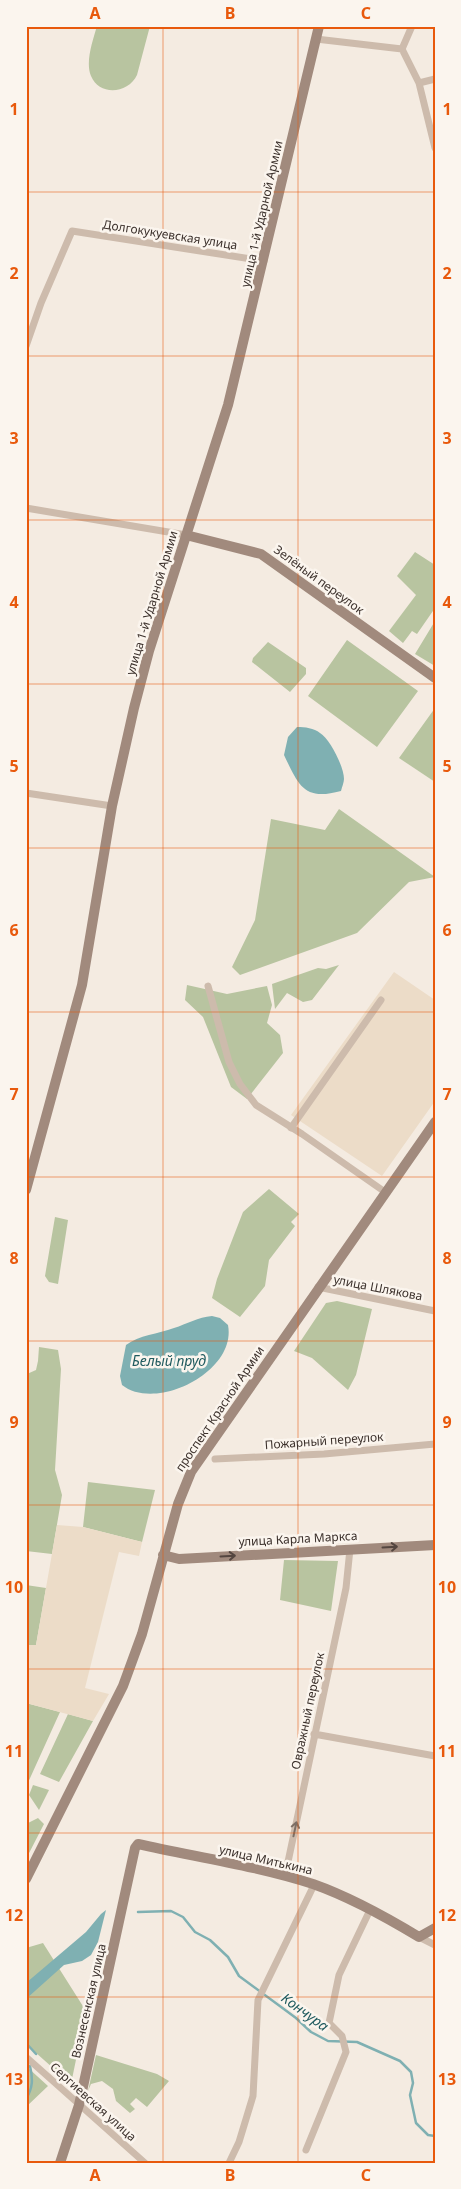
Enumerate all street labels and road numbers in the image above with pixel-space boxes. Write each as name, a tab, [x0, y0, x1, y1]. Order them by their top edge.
street label: улица 1-й Ударной Армии	[236, 139, 287, 289]
street label: Долгокукуевская улица	[102, 215, 239, 254]
street label: улица 1-й Ударной Армии	[121, 529, 182, 677]
street label: Зелёный переулок	[271, 541, 368, 618]
street label: улица Шлякова	[332, 1271, 424, 1304]
street label: проспект Красной Армии	[171, 1343, 268, 1475]
street label: Пожарный переулок	[264, 1428, 385, 1453]
street label: улица Карла Маркса	[238, 1527, 358, 1550]
street label: Овражный переулок	[287, 1650, 328, 1771]
street label: улица Митькина	[218, 1840, 315, 1879]
street label: Вознесенская улица	[67, 1942, 110, 2060]
street label: Сергиевская улица	[47, 2058, 140, 2145]

